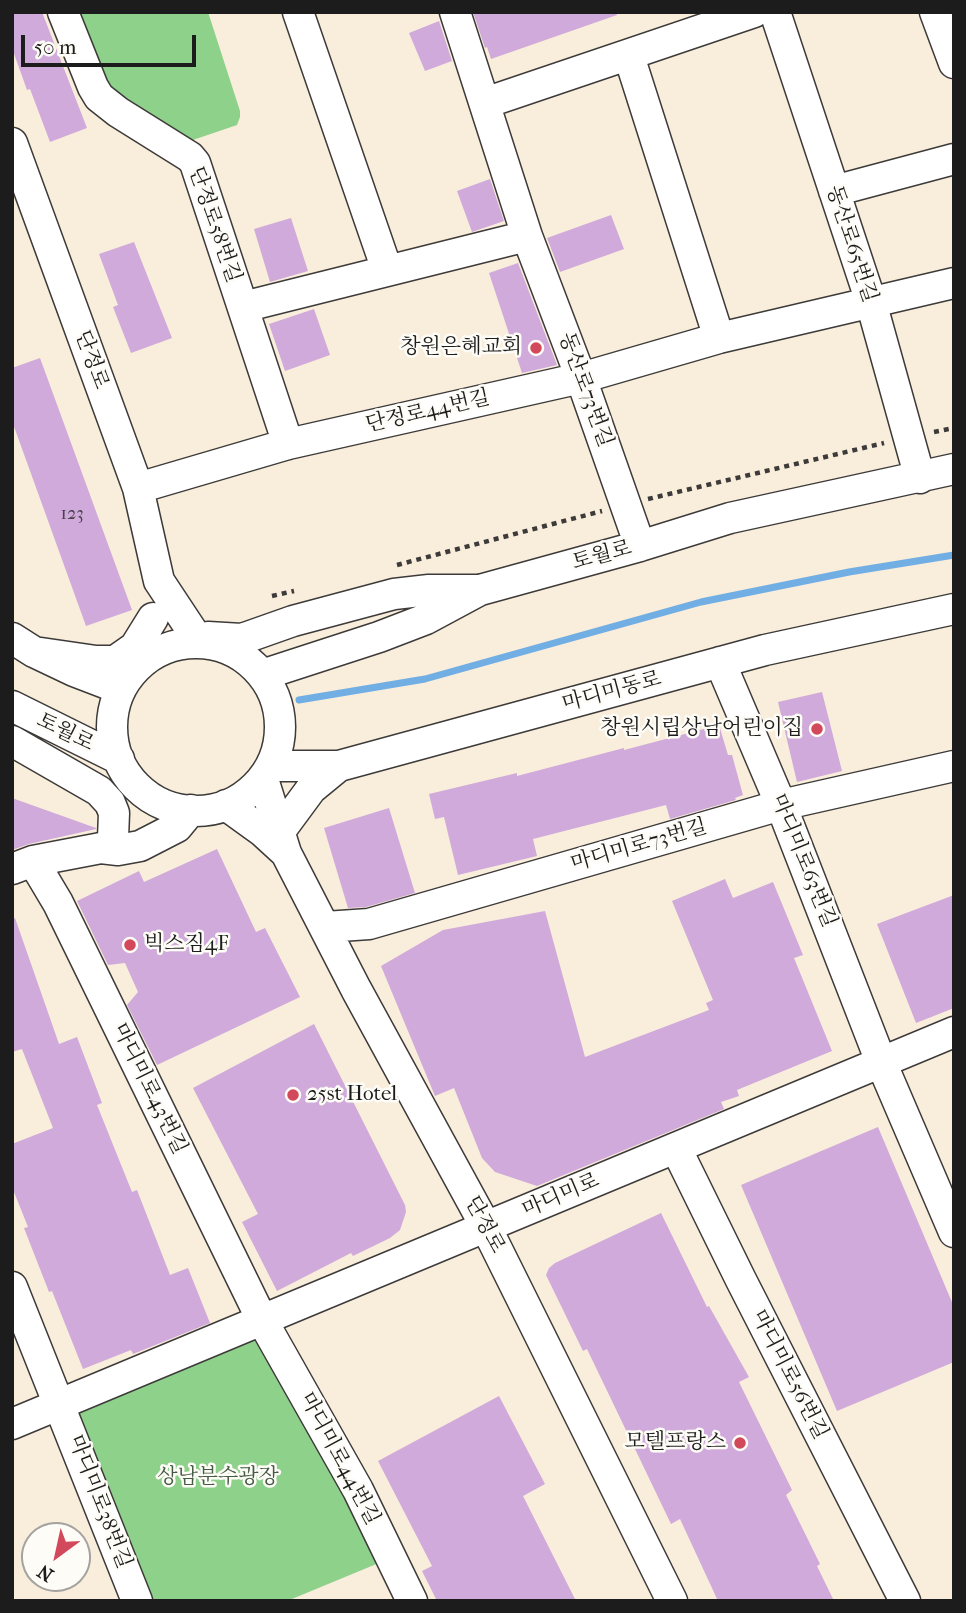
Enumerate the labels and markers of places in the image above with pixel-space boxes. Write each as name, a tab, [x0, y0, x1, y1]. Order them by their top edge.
place label: 창원은혜교회	[400, 335, 522, 361]
marker: 창원은혜교회	[528, 340, 544, 356]
place label: 창원시립상남어린이집	[600, 716, 803, 742]
marker: 창원시립상남어린이집	[809, 721, 825, 737]
place label: 빅스짐4F	[144, 932, 229, 958]
marker: 빅스짐4F	[122, 937, 138, 953]
place label: 25st Hotel	[307, 1082, 397, 1108]
marker: 25st Hotel	[285, 1087, 301, 1103]
place label: 모텔프랑스	[625, 1430, 726, 1456]
marker: 모텔프랑스	[732, 1435, 748, 1451]

